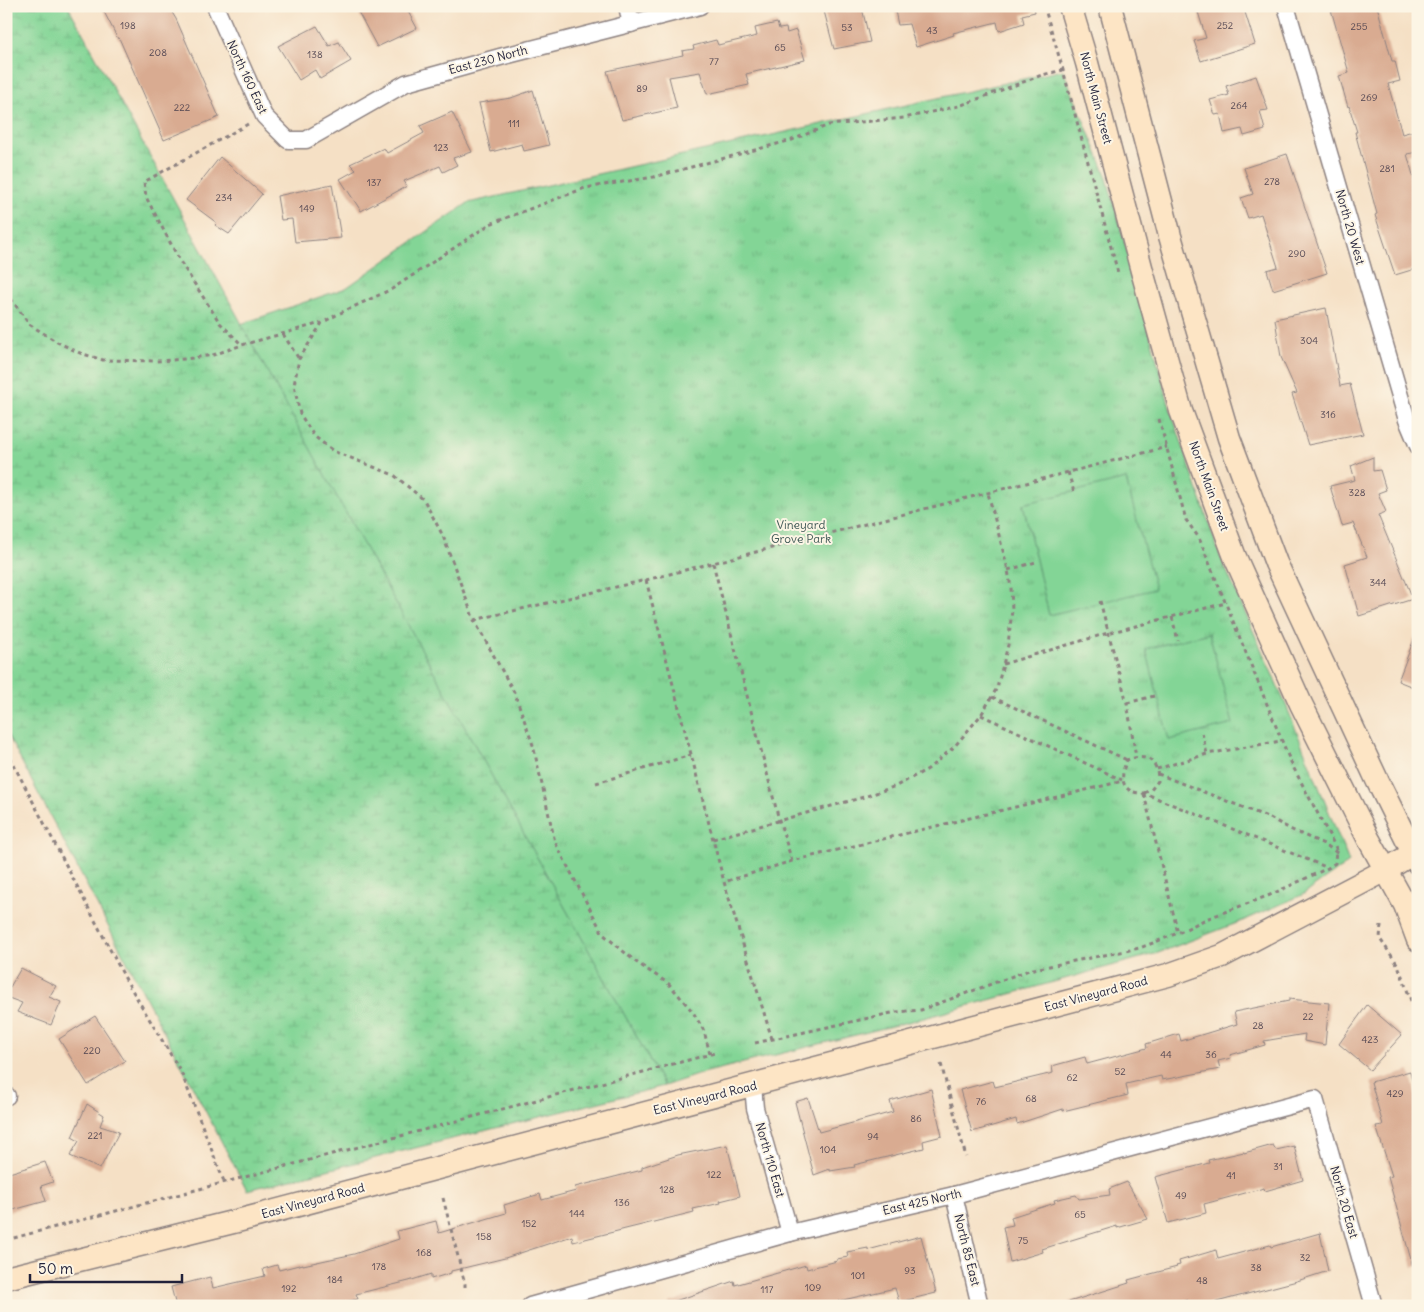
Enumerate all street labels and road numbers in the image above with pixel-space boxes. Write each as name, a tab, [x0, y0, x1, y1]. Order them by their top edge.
street label: North 160 East	[224, 38, 271, 116]
street label: East 230 North	[447, 42, 529, 77]
street label: North Main Street	[1077, 50, 1116, 146]
street label: North 20 West	[1333, 188, 1368, 266]
street label: North Main Street	[1186, 439, 1233, 533]
street label: East Vineyard Road	[1043, 973, 1149, 1015]
street label: East Vineyard Road	[652, 1077, 758, 1118]
street label: North 110 East	[753, 1121, 788, 1199]
street label: North 20 East	[1327, 1164, 1362, 1240]
street label: East Vineyard Road	[260, 1180, 366, 1222]
street label: East 425 North	[881, 1185, 963, 1218]
street label: North 85 East	[951, 1212, 984, 1287]

